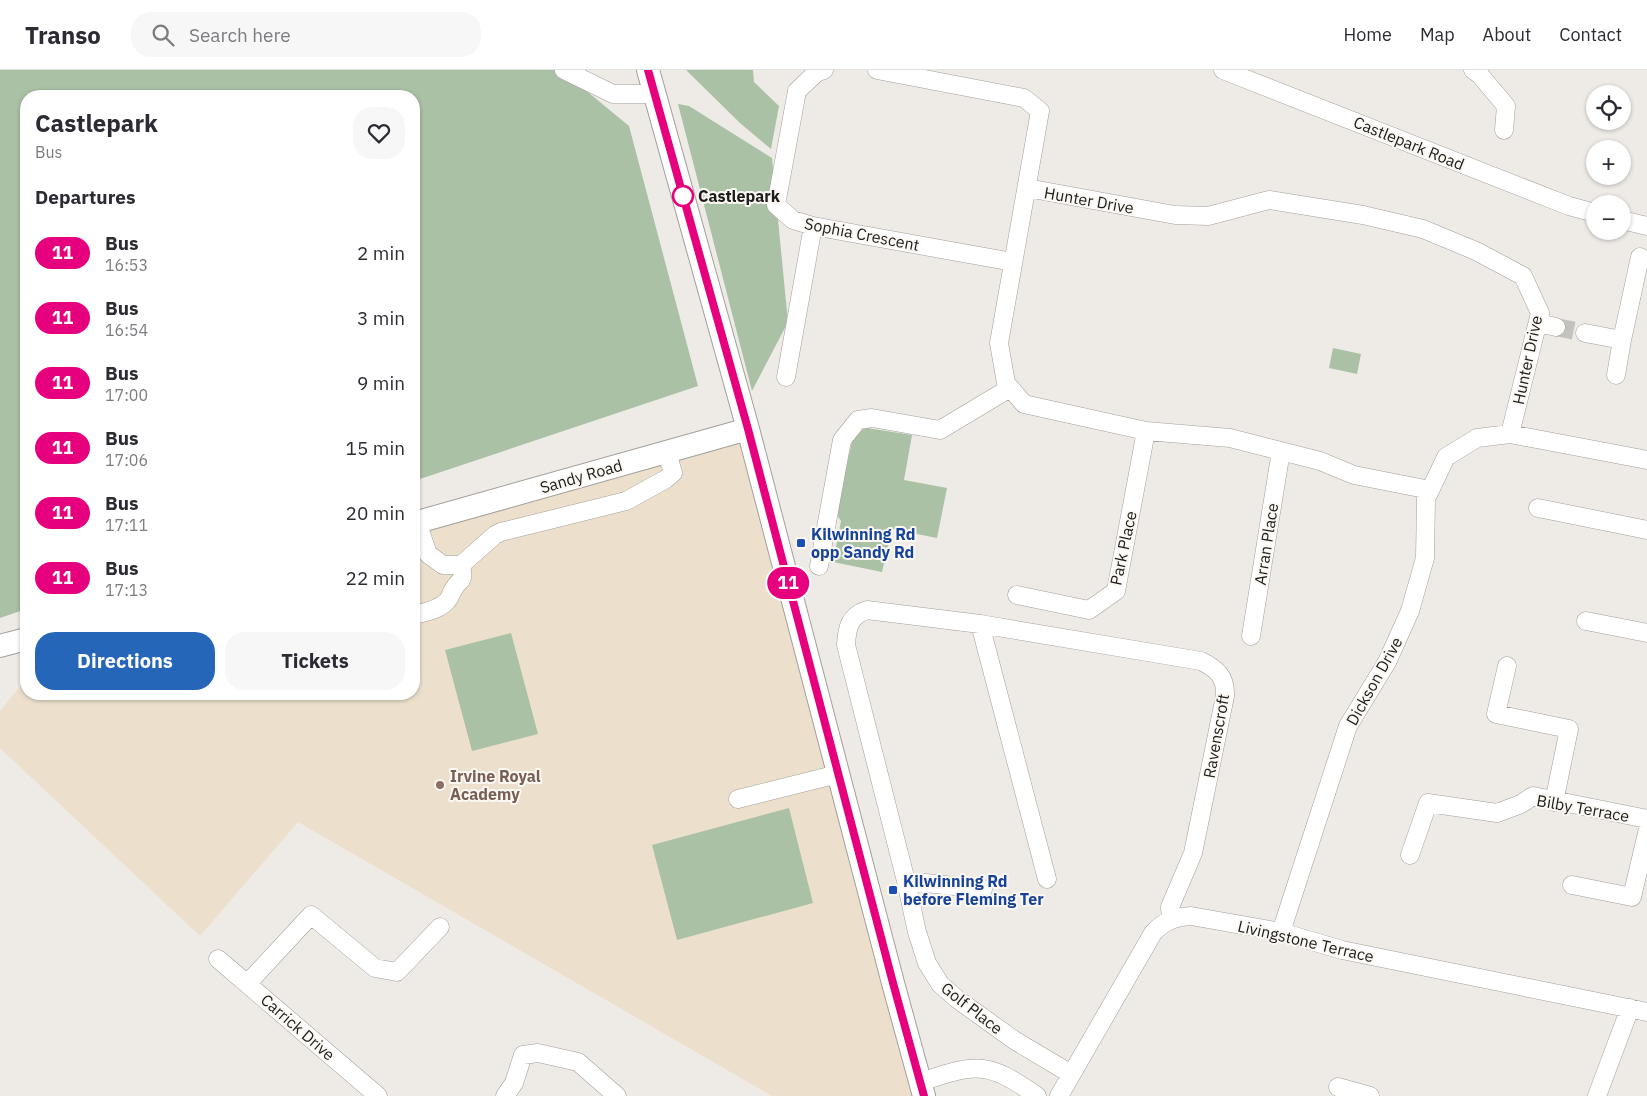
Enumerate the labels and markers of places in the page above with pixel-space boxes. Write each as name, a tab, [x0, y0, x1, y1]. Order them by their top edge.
marker: Castlepark	[672, 185, 694, 207]
place label: Castlepark	[698, 186, 781, 206]
place label: Kilwinning Rd opp Sandy Rd	[811, 524, 916, 562]
marker: Kilwinning Rd opp Sandy Rd	[795, 537, 807, 549]
place label: Irvine Royal Academy	[450, 766, 541, 804]
marker: Irvine Royal Academy	[434, 779, 446, 791]
place label: Kilwinning Rd before Fleming Ter	[903, 871, 1044, 909]
marker: Kilwinning Rd before Fleming Ter	[887, 884, 899, 896]

